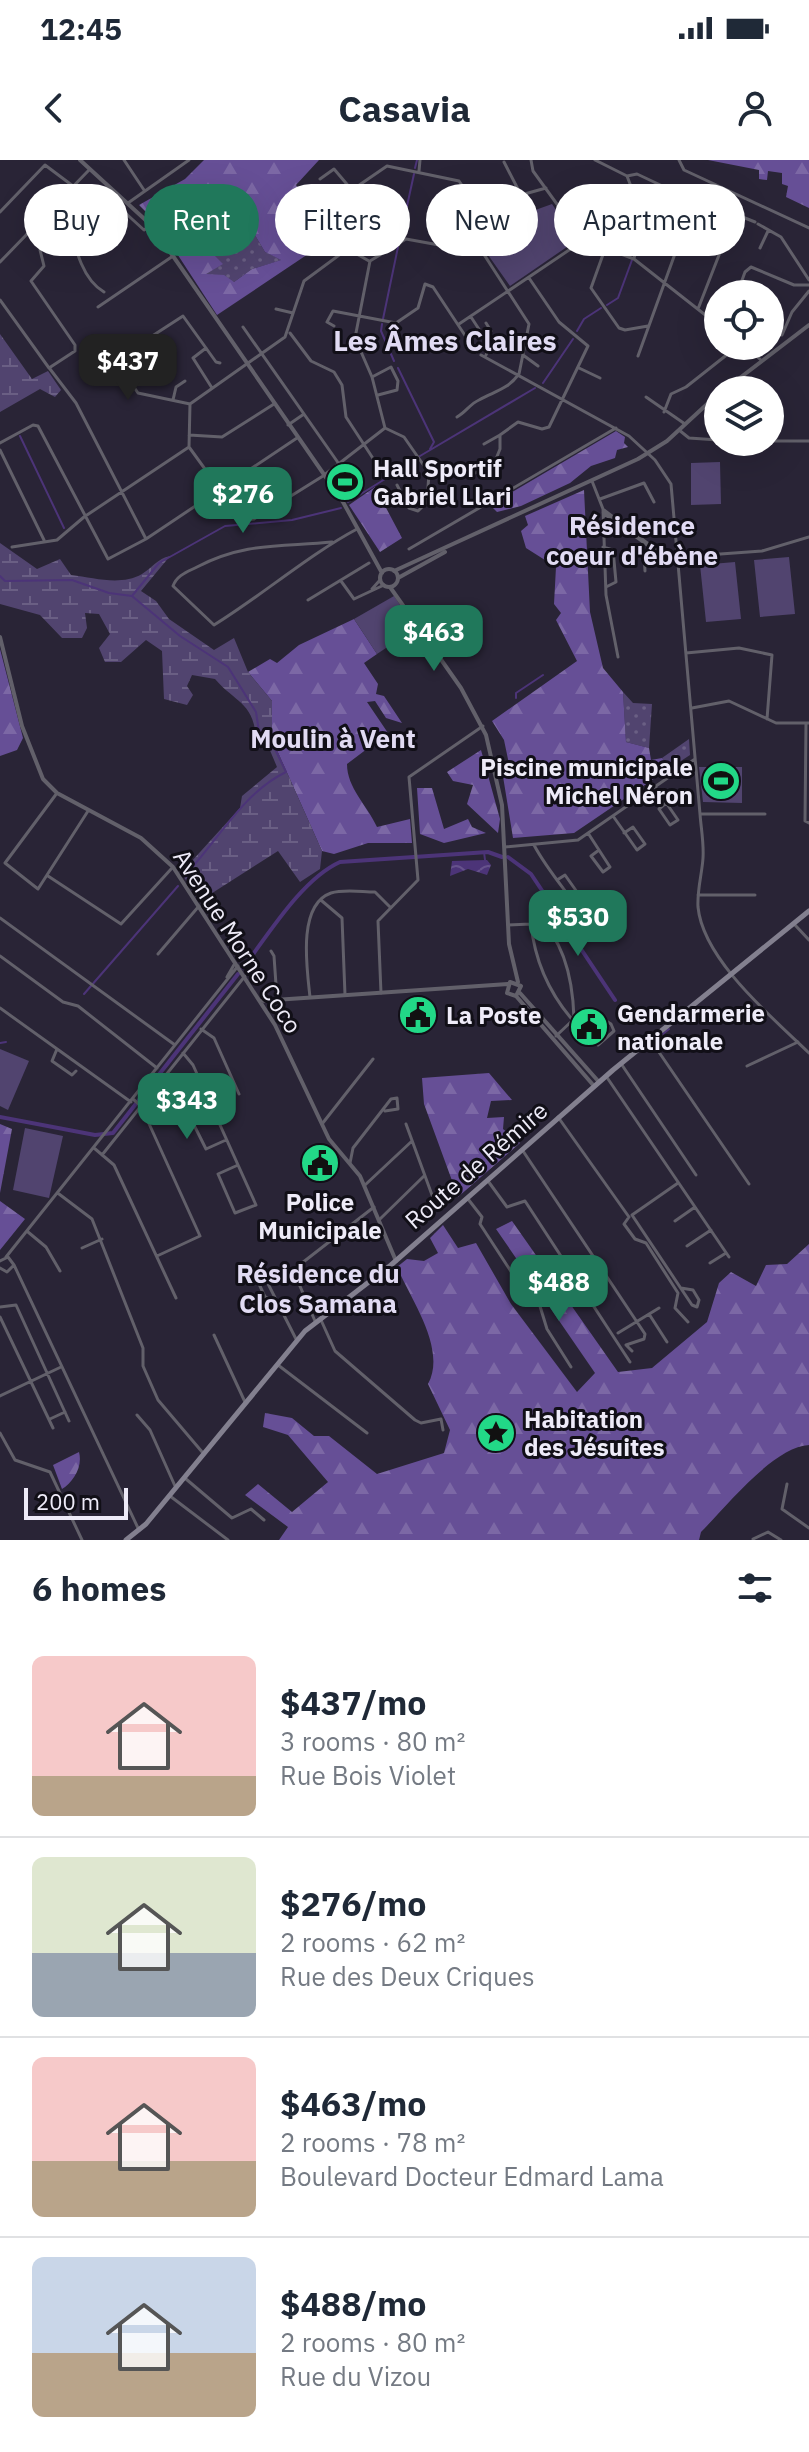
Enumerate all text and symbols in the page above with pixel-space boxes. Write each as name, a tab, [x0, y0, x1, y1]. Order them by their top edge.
text: 12:45	[40, 9, 122, 48]
text: Casavia	[338, 85, 471, 132]
icon: back	[32, 86, 76, 130]
icon: person	[733, 86, 777, 130]
chip: Buy	[24, 184, 128, 256]
chip: Rent	[144, 184, 259, 256]
chip: Filters	[275, 184, 410, 256]
chip: New	[426, 184, 538, 256]
chip: Apartment	[554, 184, 745, 256]
map controls	[704, 280, 784, 456]
button: locate	[704, 280, 784, 360]
district label: Les Âmes Claires	[333, 322, 557, 359]
pin: $437	[81, 334, 175, 402]
text: $437	[97, 343, 159, 377]
button: layers	[704, 376, 784, 456]
place label: Hall Sportif Gabriel Llari	[373, 452, 512, 512]
sports icon: Hall Sportif Gabriel Llari	[324, 461, 366, 503]
pin: $276	[196, 467, 290, 535]
text: $276	[212, 476, 274, 510]
district label: Résidence coeur d'ébène	[546, 508, 718, 572]
pin: $463	[387, 605, 481, 673]
text: $463	[403, 614, 465, 648]
district label: Moulin à Vent	[250, 721, 416, 755]
place label: Piscine municipale Michel Néron	[480, 751, 693, 811]
sports icon: Piscine municipale Michel Néron	[700, 760, 742, 802]
street label: Avenue Morne Coco	[166, 843, 310, 1039]
pin: $530	[531, 890, 625, 958]
text: $530	[547, 899, 609, 933]
public building icon: La Poste	[397, 994, 439, 1036]
place label: Gendarmerie nationale	[617, 997, 765, 1057]
place label: La Poste	[446, 999, 541, 1031]
public building icon: Gendarmerie nationale	[568, 1006, 610, 1048]
pin: $343	[140, 1073, 234, 1141]
text: $343	[156, 1082, 218, 1116]
street label: Route de Rémire	[398, 1094, 554, 1236]
public building icon: Police Municipale	[299, 1142, 341, 1184]
place label: Police Municipale	[258, 1186, 382, 1246]
pin: $488	[512, 1255, 606, 1323]
district label: Résidence du Clos Samana	[236, 1256, 400, 1320]
text: $488	[528, 1264, 590, 1298]
place label: Habitation des Jésuites	[524, 1403, 665, 1463]
place icon: Habitation des Jésuites	[475, 1412, 517, 1454]
scale bar	[24, 1484, 128, 1520]
text: 200 m	[36, 1487, 100, 1516]
text: 6 homes	[32, 1566, 167, 1610]
icon: filters	[733, 1566, 777, 1610]
text: $437/mo	[280, 1680, 427, 1724]
icon: home	[96, 1688, 192, 1784]
text: 3 rooms · 80 m²	[280, 1724, 465, 1758]
text: Rue Bois Violet	[280, 1758, 456, 1792]
text: $276/mo	[280, 1881, 427, 1925]
icon: home	[96, 1889, 192, 1985]
text: 2 rooms · 62 m²	[280, 1925, 465, 1959]
text: Rue des Deux Criques	[280, 1959, 535, 1993]
text: $463/mo	[280, 2081, 427, 2125]
icon: home	[96, 2089, 192, 2185]
text: 2 rooms · 78 m²	[280, 2125, 465, 2159]
text: Boulevard Docteur Edmard Lama	[280, 2159, 664, 2193]
text: $488/mo	[280, 2281, 427, 2325]
icon: home	[96, 2289, 192, 2385]
text: 2 rooms · 80 m²	[280, 2325, 465, 2359]
text: Rue du Vizou	[280, 2359, 431, 2393]

